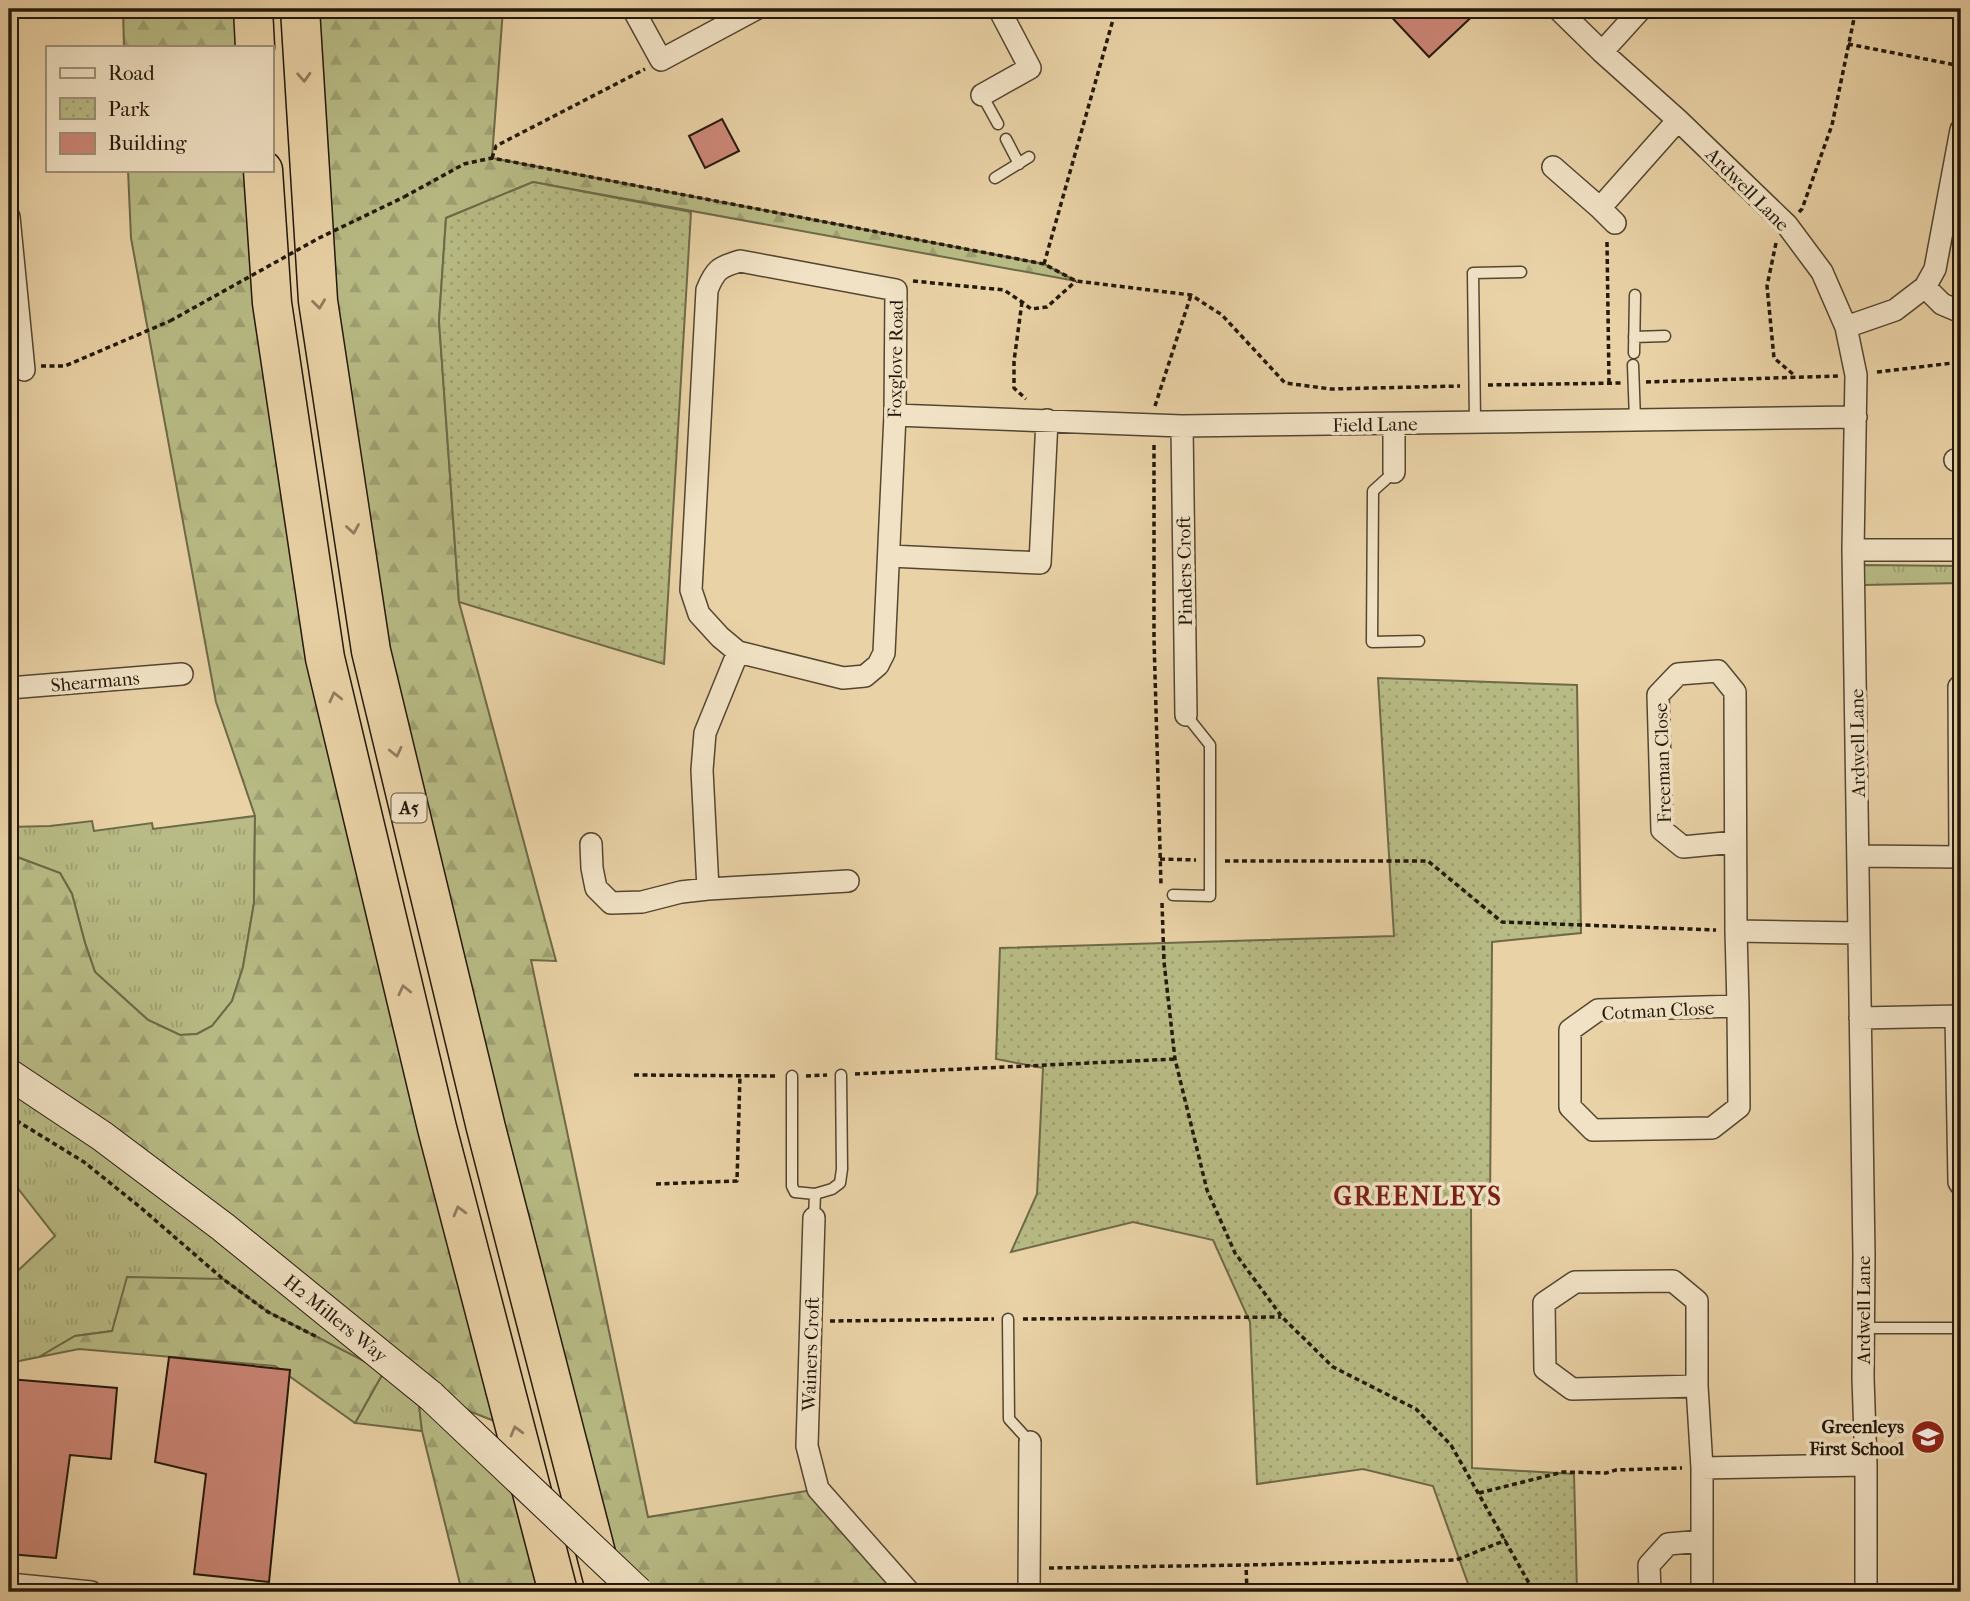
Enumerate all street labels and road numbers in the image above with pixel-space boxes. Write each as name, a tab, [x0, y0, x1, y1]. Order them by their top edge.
street label: Ardwell Lane	[1700, 143, 1794, 236]
street label: Foxglove Road	[884, 299, 908, 419]
street label: Field Lane	[1332, 413, 1418, 437]
street label: Pinders Croft	[1173, 516, 1197, 626]
street label: Shearmans	[50, 667, 141, 697]
street label: Ardwell Lane	[1846, 688, 1870, 799]
street label: Freeman Close	[1650, 702, 1676, 824]
road number: A5	[392, 794, 426, 822]
street label: Cotman Close	[1601, 997, 1715, 1025]
street label: Ardwell Lane	[1853, 1256, 1875, 1365]
street label: H2 Millers Way	[279, 1270, 392, 1368]
street label: Wainers Croft	[798, 1296, 824, 1413]

